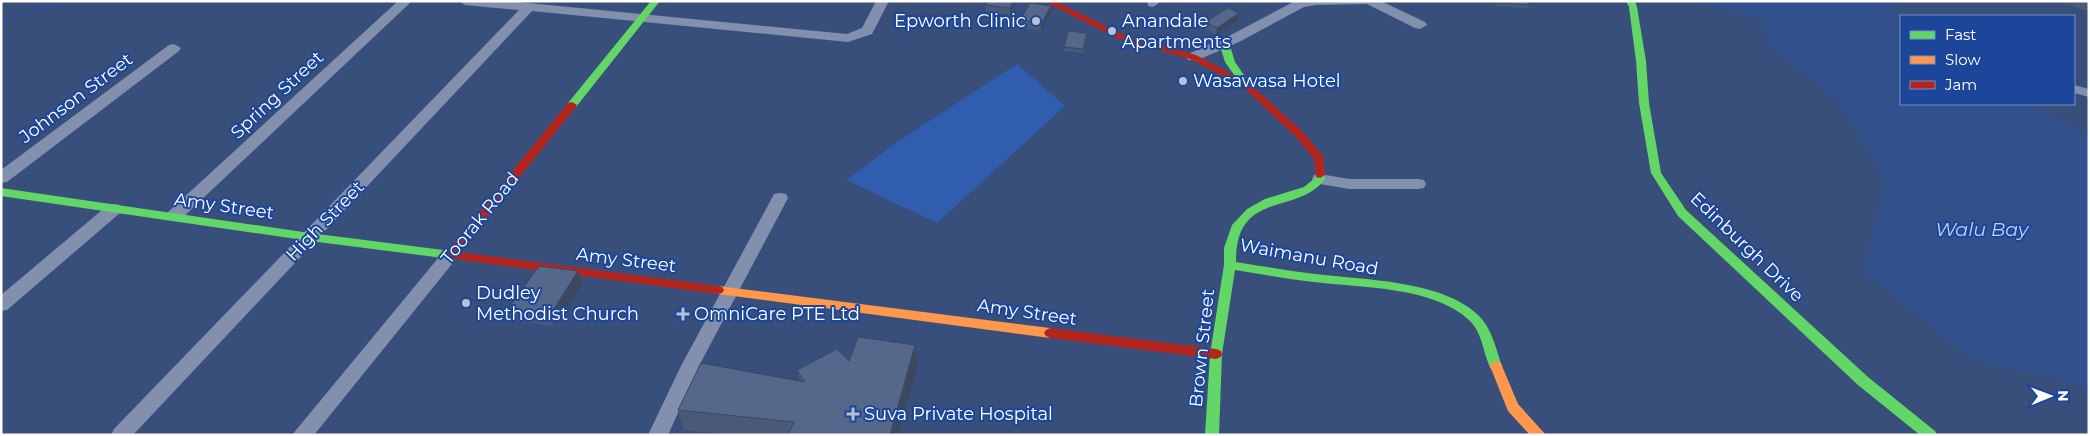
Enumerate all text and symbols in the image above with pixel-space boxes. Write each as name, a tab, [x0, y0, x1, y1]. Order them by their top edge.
place label: Epworth Clinic	[894, 10, 1026, 32]
place label: Anandale Apartments	[1122, 10, 1231, 53]
marker: Epworth Clinic	[1030, 15, 1042, 27]
legend	[1900, 15, 2075, 105]
marker: Anandale Apartments	[1106, 25, 1118, 37]
text: Fast	[1945, 25, 1976, 44]
street label: Spring Street	[226, 46, 328, 144]
street label: Johnson Street	[14, 48, 137, 148]
text: Slow	[1945, 50, 1981, 69]
place label: Wasawasa Hotel	[1193, 70, 1341, 92]
marker: Wasawasa Hotel	[1177, 75, 1189, 87]
text: Jam	[1944, 75, 1977, 94]
street label: Toorak Road	[436, 168, 524, 268]
street label: High Street	[281, 176, 369, 266]
street label: Edinburgh Drive	[1686, 187, 1808, 307]
street label: Amy Street	[173, 188, 275, 224]
water label: Walu Bay	[1936, 218, 2030, 241]
street label: Waimanu Road	[1238, 234, 1380, 280]
street label: Amy Street	[575, 243, 677, 277]
place label: Dudley Methodist Church	[476, 282, 639, 325]
street label: Brown Street	[1185, 288, 1219, 408]
street label: Amy Street	[976, 294, 1078, 330]
marker: Dudley Methodist Church	[460, 297, 472, 309]
place label: OmniCare PTE Ltd	[694, 303, 860, 325]
marker: OmniCare PTE Ltd	[676, 307, 690, 321]
north arrow	[2025, 371, 2075, 421]
text: N	[2054, 390, 2072, 402]
place label: Suva Private Hospital	[864, 403, 1053, 425]
marker: Suva Private Hospital	[846, 407, 860, 421]

